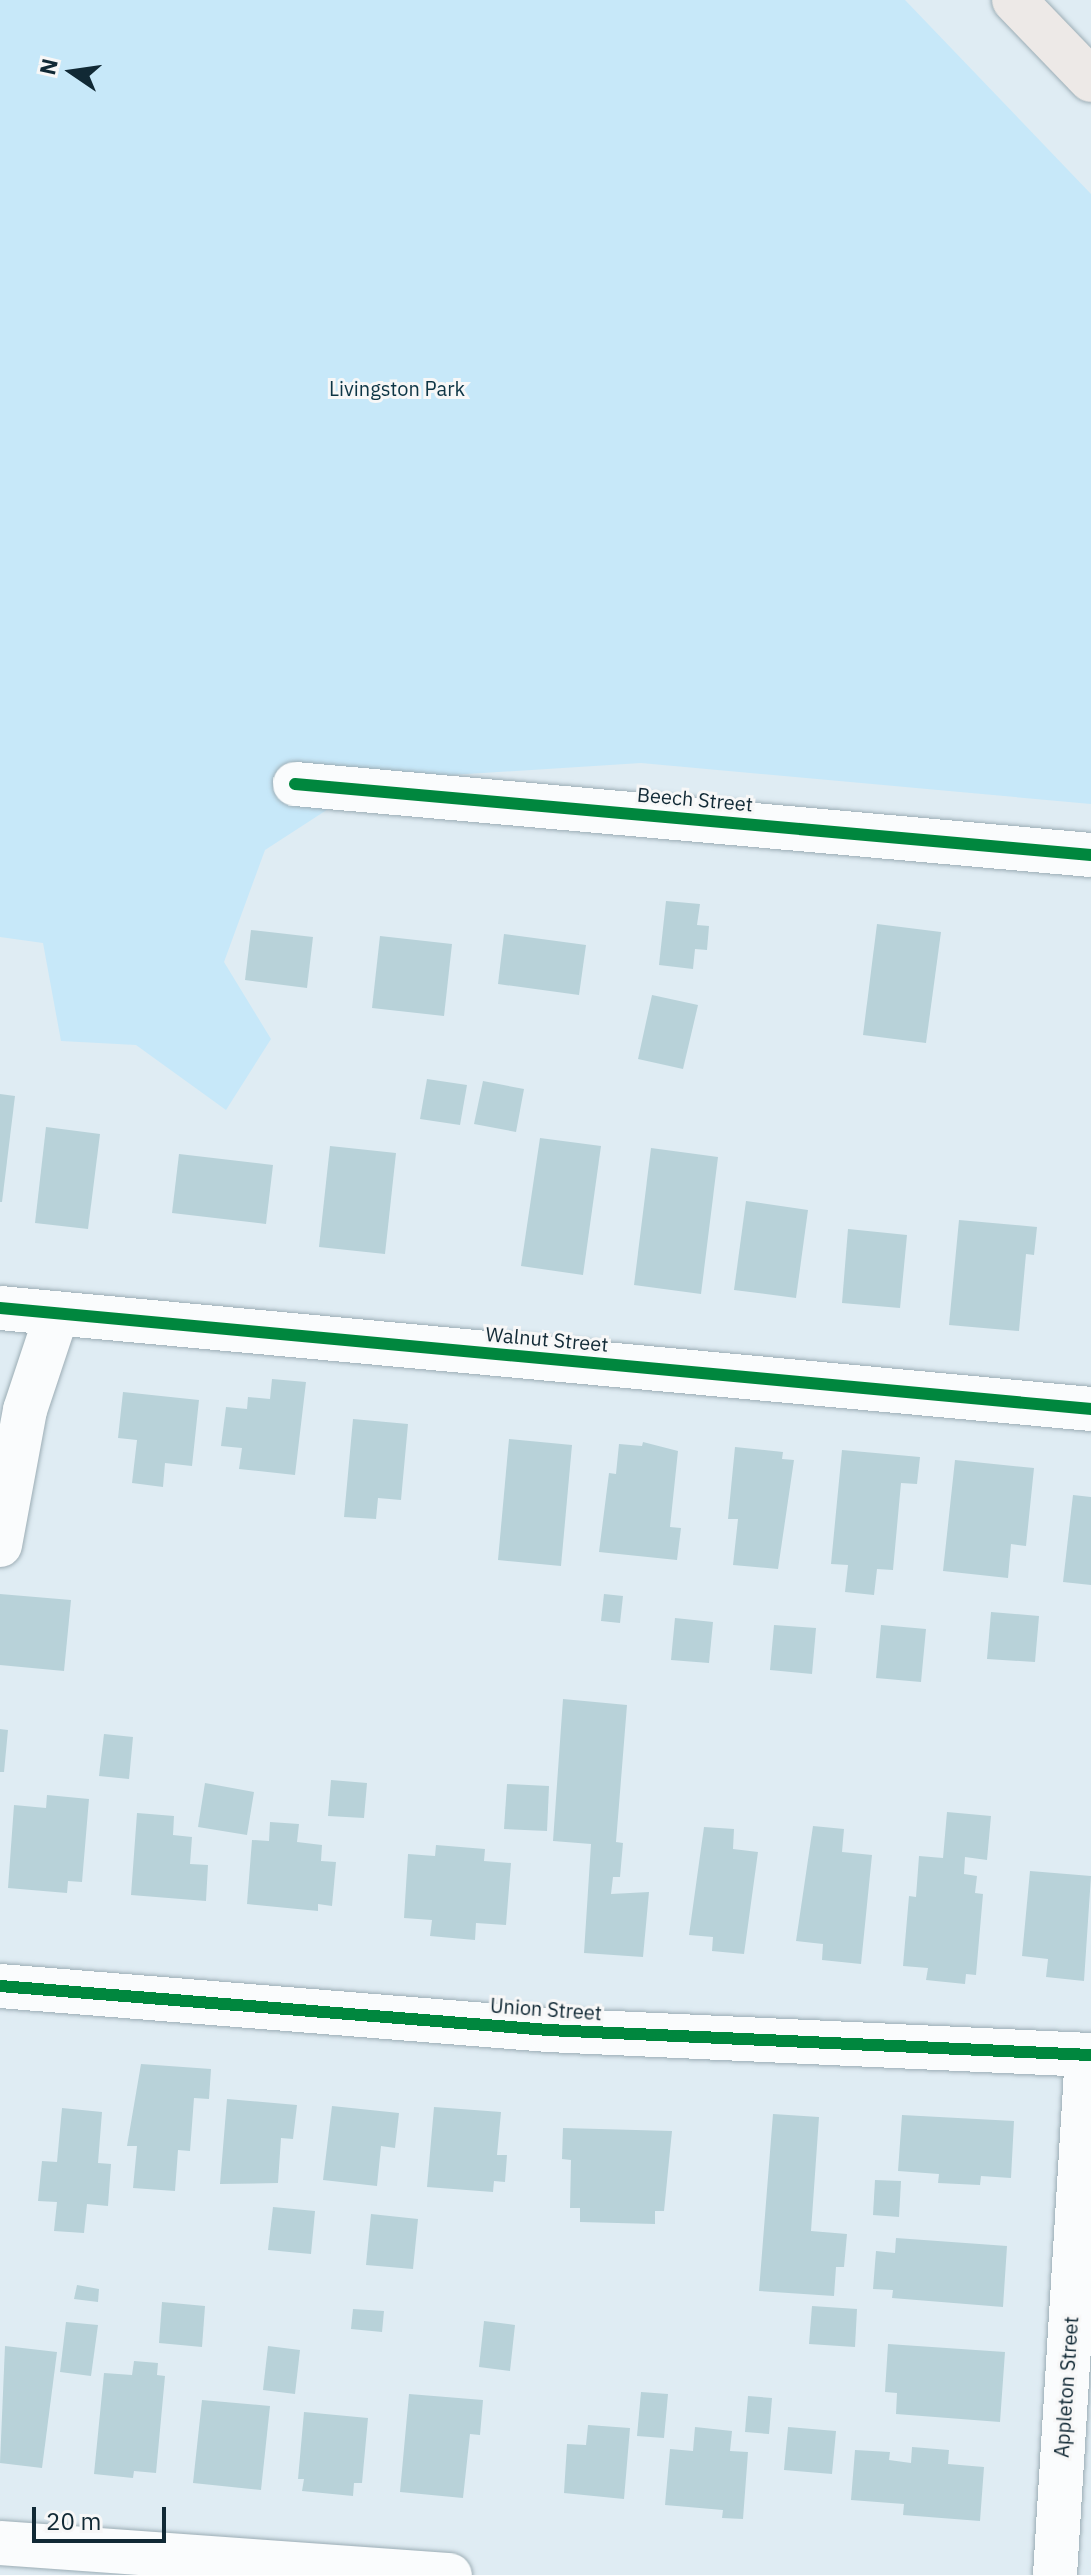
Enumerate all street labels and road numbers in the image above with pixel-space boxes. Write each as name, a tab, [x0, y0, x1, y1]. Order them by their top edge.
street label: Beech Street	[636, 782, 754, 816]
street label: Walnut Street	[485, 1322, 609, 1356]
street label: Union Street	[489, 1993, 603, 2025]
street label: Appleton Street	[1049, 2316, 1083, 2458]

